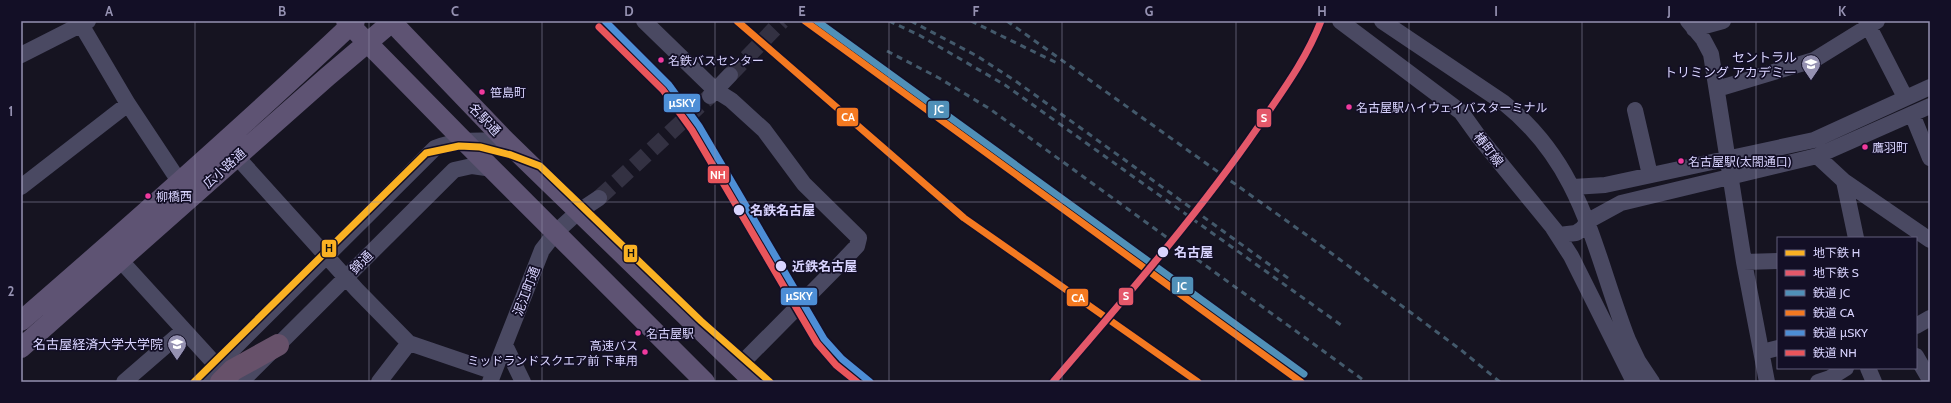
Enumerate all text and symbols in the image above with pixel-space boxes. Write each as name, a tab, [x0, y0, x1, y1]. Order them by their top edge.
text: A	[105, 3, 114, 19]
text: B	[278, 3, 286, 19]
text: C	[451, 3, 459, 19]
text: D	[624, 3, 634, 19]
text: E	[798, 3, 806, 19]
text: F	[973, 3, 980, 19]
text: G	[1145, 3, 1154, 19]
text: H	[1317, 3, 1327, 19]
text: I	[1494, 3, 1498, 19]
text: J	[1666, 3, 1671, 19]
text: K	[1838, 3, 1847, 19]
place label: セントラル トリミング アカデミー	[1664, 49, 1797, 80]
place label: 名鉄バスセンター	[668, 53, 764, 68]
school or university icon: セントラル トリミング アカデミー	[1800, 53, 1822, 81]
marker: 名鉄バスセンター	[656, 55, 666, 65]
place label: 笹島町	[490, 85, 526, 100]
marker: 笹島町	[477, 87, 487, 97]
line badge: μSKY	[663, 93, 701, 113]
text: μSKY	[668, 96, 696, 110]
street label: 名駅通	[466, 99, 504, 139]
line badge: JC	[927, 100, 950, 119]
place label: 名古屋駅ハイウェイバスターミナル	[1356, 100, 1548, 115]
text: JC	[933, 102, 944, 116]
marker: 名古屋駅ハイウェイバスターミナル	[1344, 102, 1354, 112]
text: 1	[9, 103, 13, 119]
line badge: CA	[836, 107, 859, 127]
line badge: S	[1256, 108, 1272, 128]
text: CA	[841, 110, 855, 124]
text: S	[1261, 111, 1268, 125]
street label: 椿町線	[1471, 129, 1507, 169]
place label: 鷹羽町	[1872, 140, 1908, 155]
marker: 鷹羽町	[1860, 142, 1870, 152]
street label: 広小路通	[199, 145, 249, 191]
place label: 名古屋駅(太閤通口)	[1688, 154, 1792, 169]
marker: 名古屋駅(太閤通口)	[1676, 156, 1686, 166]
line badge: NH	[707, 165, 730, 184]
text: NH	[710, 168, 726, 182]
place label: 柳橋西	[156, 189, 192, 204]
marker: 柳橋西	[143, 191, 153, 201]
place label: 名鉄名古屋	[750, 202, 815, 218]
marker: 名鉄名古屋	[732, 203, 746, 217]
legend	[1777, 237, 1917, 369]
line badge: H	[321, 239, 337, 258]
text: H	[325, 241, 333, 255]
line badge: H	[623, 244, 638, 263]
place label: 名古屋	[1174, 244, 1213, 260]
marker: 名古屋	[1156, 245, 1170, 259]
text: 地下鉄 H	[1813, 245, 1860, 260]
text: H	[627, 246, 635, 260]
street label: 錦通	[346, 247, 376, 277]
place label: 近鉄名古屋	[792, 258, 857, 274]
marker: 近鉄名古屋	[774, 259, 788, 273]
street label: 泥江町通	[509, 264, 543, 318]
text: 地下鉄 S	[1813, 265, 1859, 280]
line badge: JC	[1171, 276, 1194, 295]
text: JC	[1176, 279, 1187, 293]
text: 2	[8, 283, 15, 299]
text: 鉄道 JC	[1813, 285, 1850, 300]
line badge: μSKY	[780, 287, 818, 306]
line badge: S	[1118, 287, 1134, 306]
line badge: CA	[1066, 288, 1089, 307]
text: μSKY	[785, 289, 813, 303]
text: S	[1123, 289, 1130, 303]
text: CA	[1071, 291, 1085, 305]
text: 鉄道 CA	[1813, 305, 1855, 320]
text: 鉄道 μSKY	[1813, 325, 1868, 340]
place label: 名古屋駅	[646, 326, 694, 341]
marker: 名古屋駅	[633, 328, 643, 338]
school or university icon: 名古屋経済大学大学院	[166, 333, 188, 361]
place label: 名古屋経済大学大学院	[33, 336, 163, 352]
place label: 高速バス ミッドランドスクエア前 下車用	[467, 338, 638, 368]
text: 鉄道 NH	[1813, 345, 1857, 360]
marker: 高速バス ミッドランドスクエア前 下車用	[640, 347, 650, 357]

